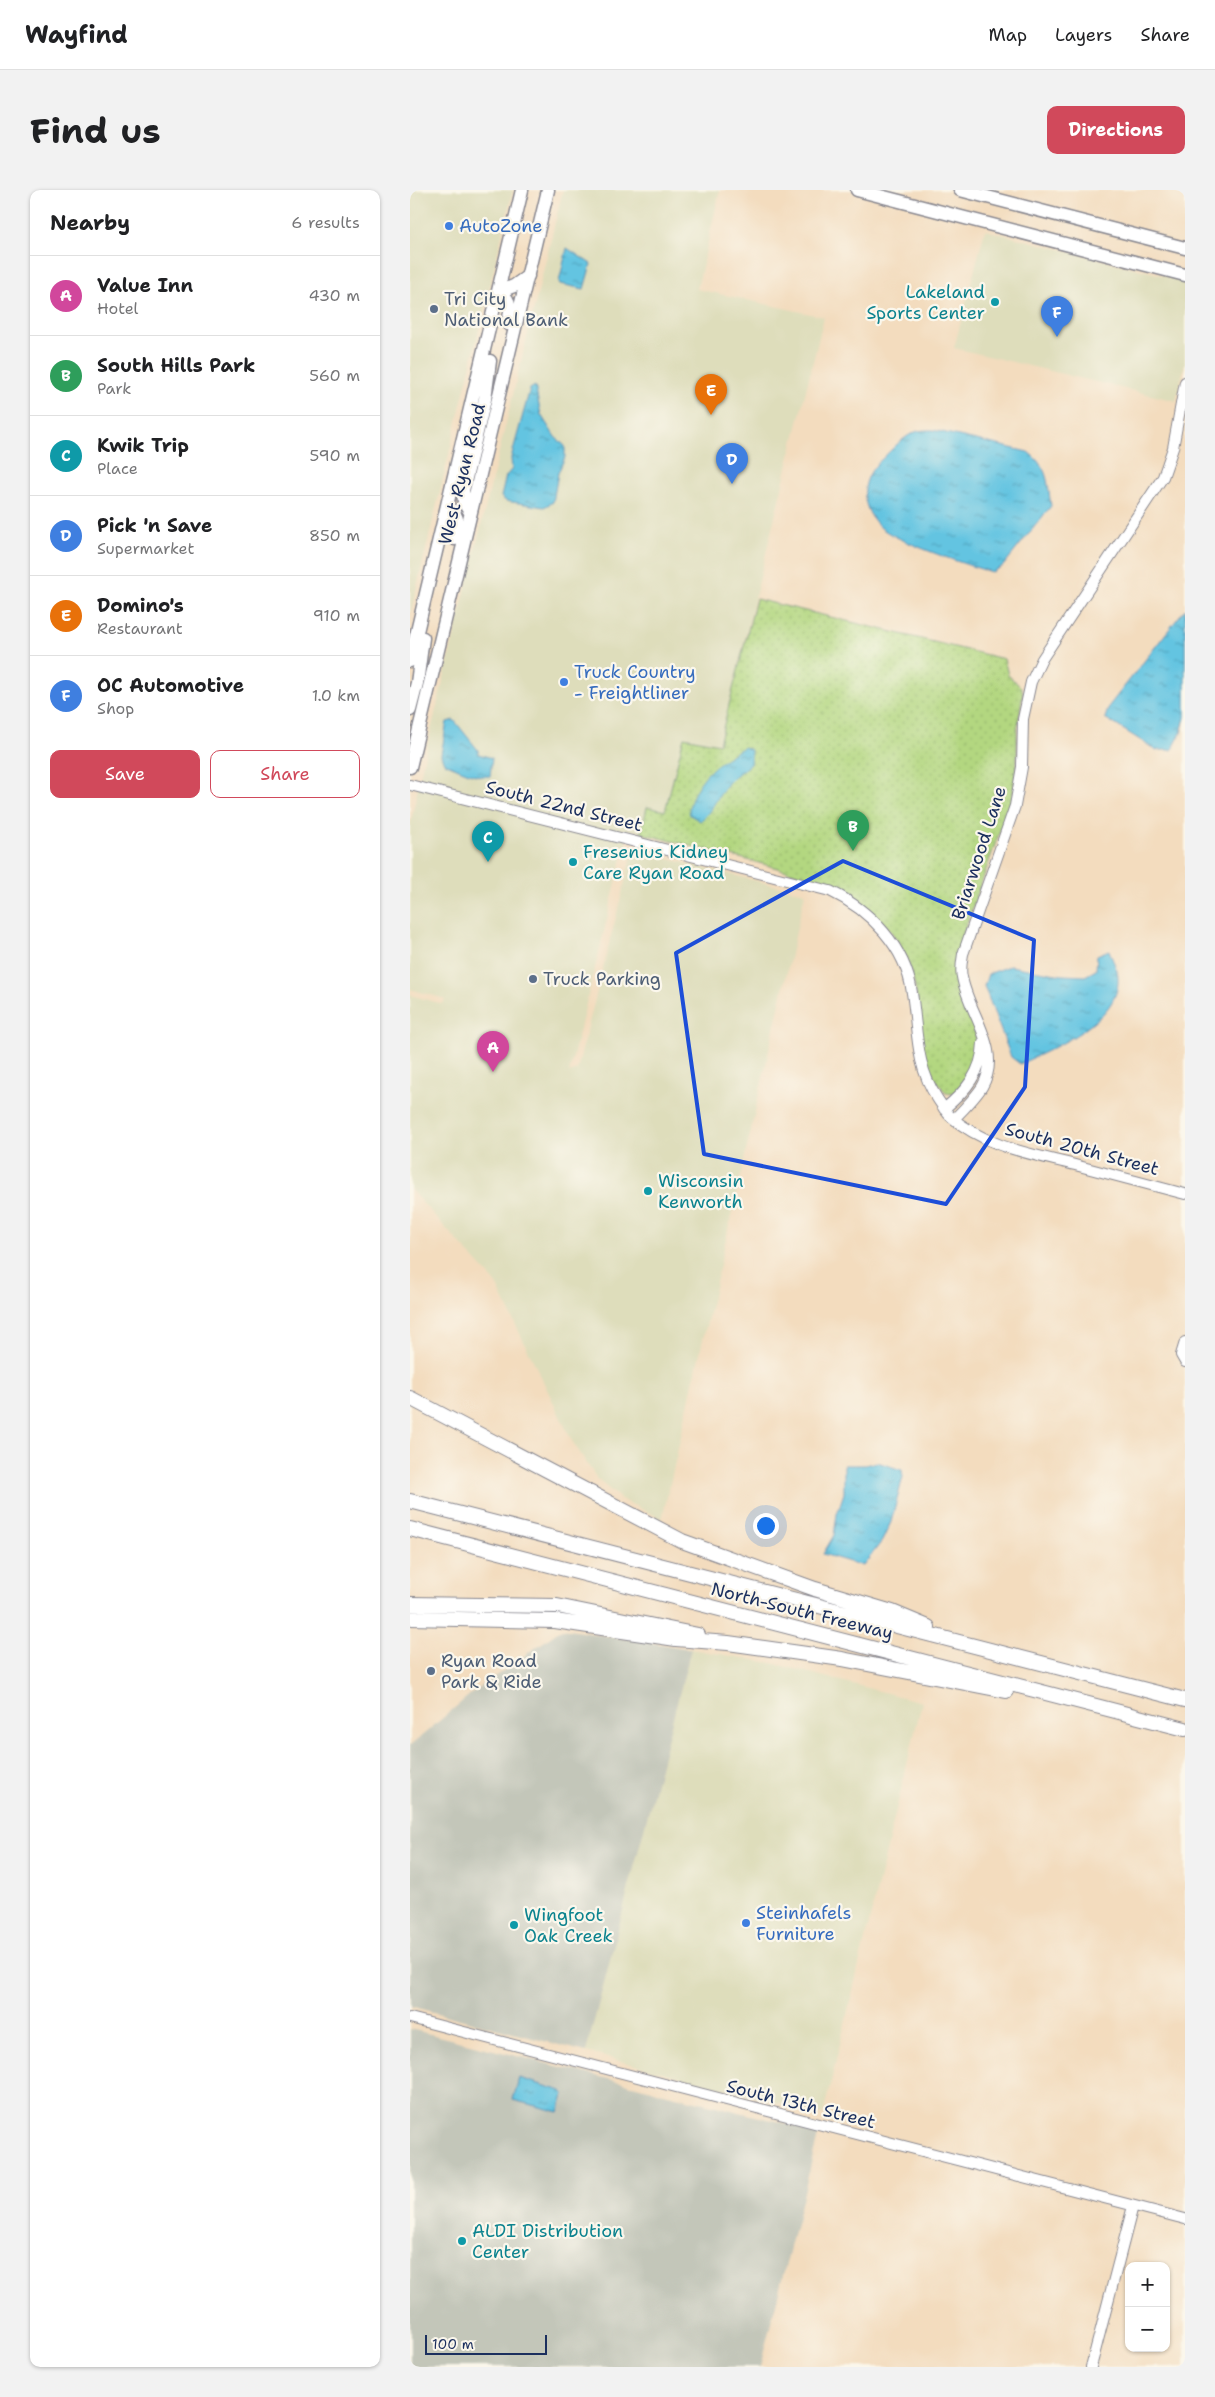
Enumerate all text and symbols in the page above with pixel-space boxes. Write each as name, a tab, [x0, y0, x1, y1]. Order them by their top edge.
text: Wayfind	[25, 19, 128, 51]
text: Map	[989, 23, 1027, 47]
text: Layers	[1055, 23, 1112, 47]
text: Share	[1140, 23, 1190, 47]
button: Directions	[1047, 106, 1185, 154]
text: Find us	[30, 107, 161, 154]
text: Nearby	[50, 209, 130, 237]
text: 6 results	[291, 212, 360, 233]
place label: AutoZone	[459, 214, 542, 238]
marker: AutoZone	[443, 220, 455, 232]
text: Value Inn	[97, 273, 193, 298]
place label: Lakeland Sports Center	[866, 280, 985, 325]
text: A	[60, 285, 72, 306]
text: 430 m	[309, 285, 360, 306]
place label: Tri City National Bank	[444, 287, 568, 332]
marker: Lakeland Sports Center	[989, 296, 1001, 308]
pin: F	[1041, 296, 1073, 337]
text: Hotel	[97, 298, 138, 319]
marker: Tri City National Bank	[428, 303, 440, 315]
text: South Hills Park	[97, 353, 255, 378]
text: B	[61, 365, 71, 386]
text: 560 m	[309, 365, 360, 386]
pin: E	[695, 374, 727, 415]
text: Park	[97, 378, 131, 399]
street label: West Ryan Road	[433, 401, 491, 547]
text: Kwik Trip	[97, 433, 189, 458]
pin: D	[716, 443, 748, 484]
text: C	[61, 445, 71, 466]
text: 590 m	[310, 445, 360, 466]
text: Place	[97, 458, 138, 479]
text: Pick 'n Save	[97, 513, 212, 538]
text: D	[60, 525, 72, 546]
text: 850 m	[309, 525, 360, 546]
text: Supermarket	[97, 538, 194, 559]
text: Domino's	[97, 593, 184, 618]
text: E	[61, 605, 71, 626]
text: 910 m	[313, 605, 360, 626]
text: Restaurant	[97, 618, 183, 639]
place label: Truck Country - Freightliner	[574, 660, 696, 705]
text: OC Automotive	[97, 673, 244, 698]
marker: Truck Country - Freightliner	[558, 676, 570, 688]
text: F	[61, 685, 71, 706]
text: 1.0 km	[312, 685, 360, 706]
text: Shop	[97, 698, 134, 719]
button: Save	[50, 750, 200, 798]
button: Share	[210, 750, 360, 798]
street label: South 22nd Street	[483, 775, 645, 837]
street label: Briarwood Lane	[946, 783, 1012, 923]
pin: B	[837, 810, 869, 851]
pin: C	[472, 821, 504, 862]
place label: Fresenius Kidney Care Ryan Road	[583, 840, 728, 885]
marker: Fresenius Kidney Care Ryan Road	[567, 856, 579, 868]
place label: Truck Parking	[543, 967, 661, 991]
marker: Truck Parking	[527, 973, 539, 985]
pin: A	[477, 1031, 509, 1072]
street label: South 20th Street	[1002, 1117, 1162, 1181]
place label: Wisconsin Kenworth	[658, 1169, 743, 1214]
marker: Wisconsin Kenworth	[642, 1185, 654, 1197]
your location	[753, 1513, 779, 1539]
street label: North-South Freeway	[708, 1577, 896, 1645]
place label: Ryan Road Park & Ride	[441, 1649, 542, 1694]
marker: Ryan Road Park & Ride	[425, 1665, 437, 1677]
place label: Steinhafels Furniture	[756, 1901, 851, 1946]
place label: Wingfoot Oak Creek	[524, 1903, 613, 1948]
marker: Steinhafels Furniture	[740, 1917, 752, 1929]
marker: Wingfoot Oak Creek	[508, 1919, 520, 1931]
street label: South 13th Street	[724, 2074, 878, 2134]
place label: ALDI Distribution Center	[472, 2219, 623, 2264]
marker: ALDI Distribution Center	[456, 2235, 468, 2247]
map controls	[1125, 2262, 1170, 2352]
button: +	[1125, 2262, 1170, 2307]
button: −	[1125, 2307, 1170, 2352]
scale bar	[425, 2332, 548, 2355]
text: 100 m	[432, 2335, 474, 2353]

